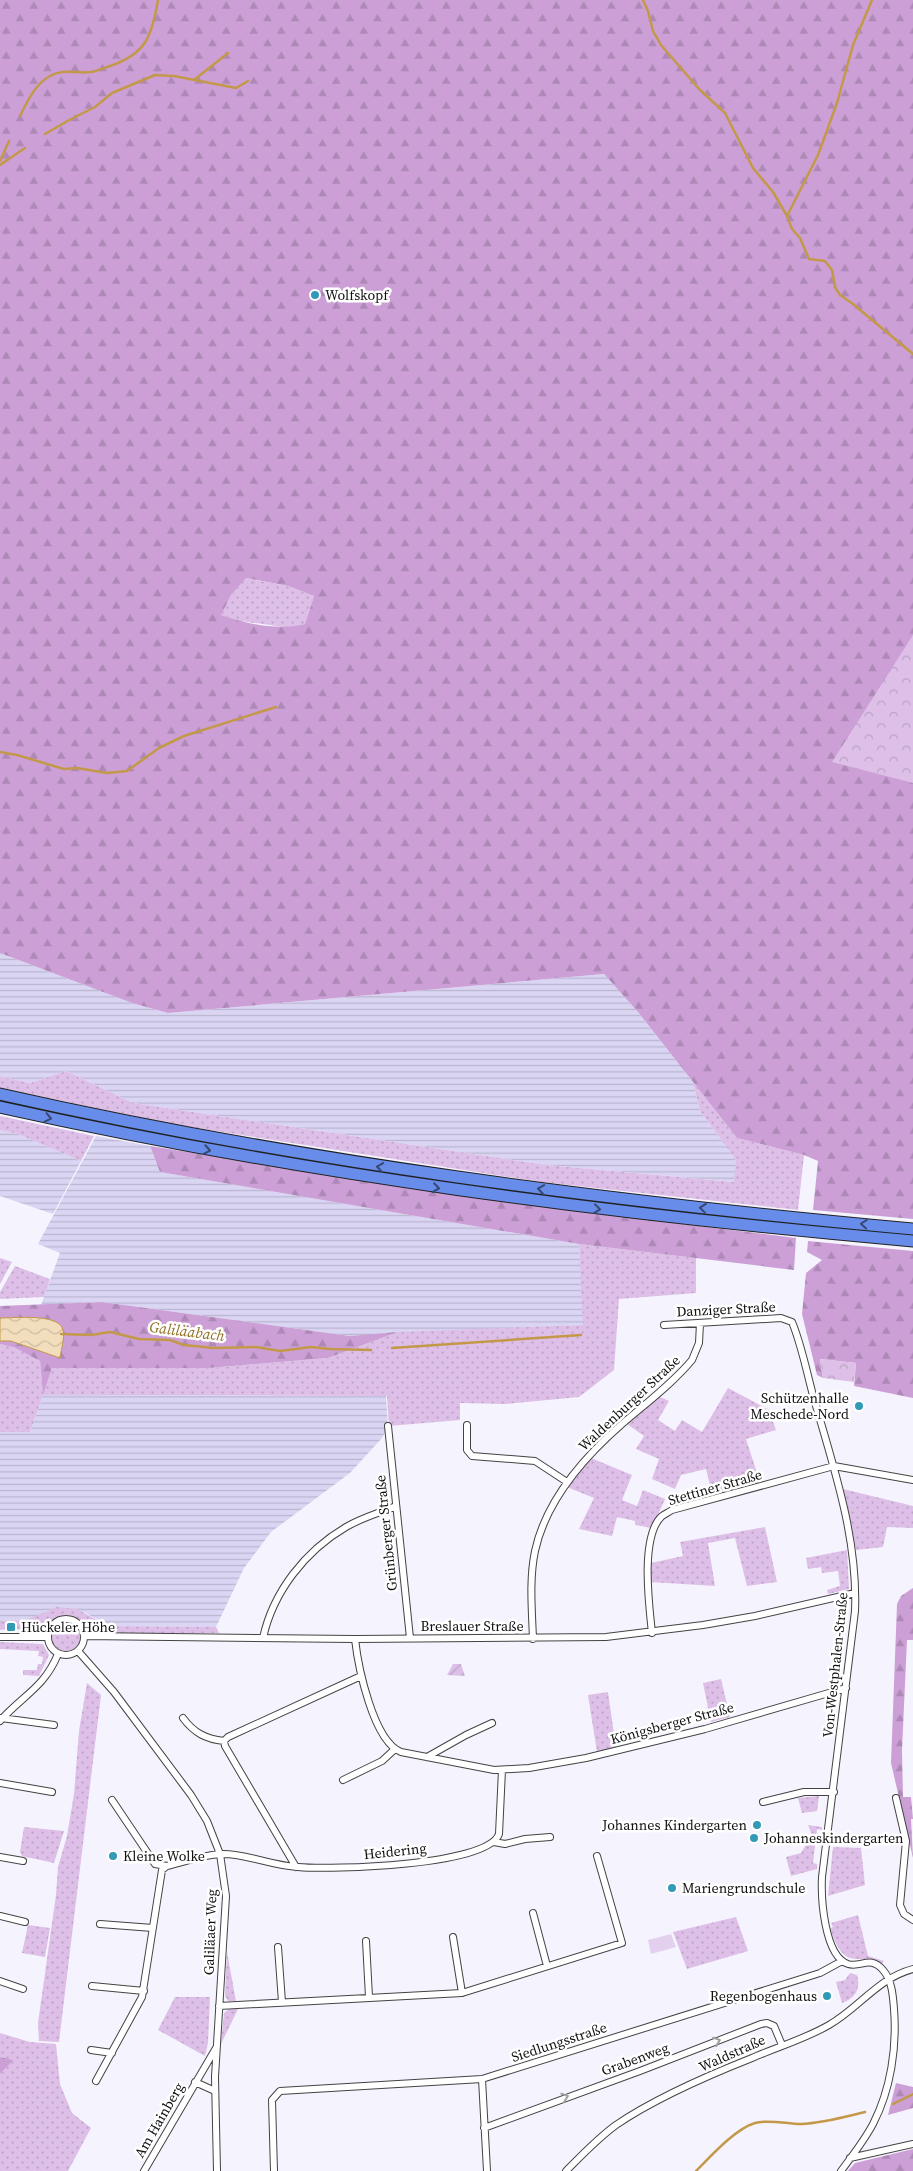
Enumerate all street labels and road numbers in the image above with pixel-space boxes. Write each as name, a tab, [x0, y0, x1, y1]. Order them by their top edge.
street label: Danziger Straße	[676, 1296, 776, 1322]
street label: Waldenburger Straße	[574, 1350, 684, 1456]
street label: Stettiner Straße	[666, 1464, 764, 1510]
street label: Grünberger Straße	[370, 1474, 402, 1592]
street label: Von-Westphalen-Straße	[817, 1591, 853, 1739]
street label: Breslauer Straße	[420, 1616, 524, 1636]
street label: Königsberger Straße	[608, 1697, 736, 1749]
street label: Heidering	[363, 1838, 427, 1864]
street label: Galiläaer Weg	[199, 1889, 221, 1975]
street label: Siedlungsstraße	[509, 2017, 609, 2067]
street label: Waldstraße	[696, 2029, 768, 2077]
street label: Grabenweg	[598, 2038, 672, 2080]
street label: Am Hainberg	[129, 2079, 189, 2161]

